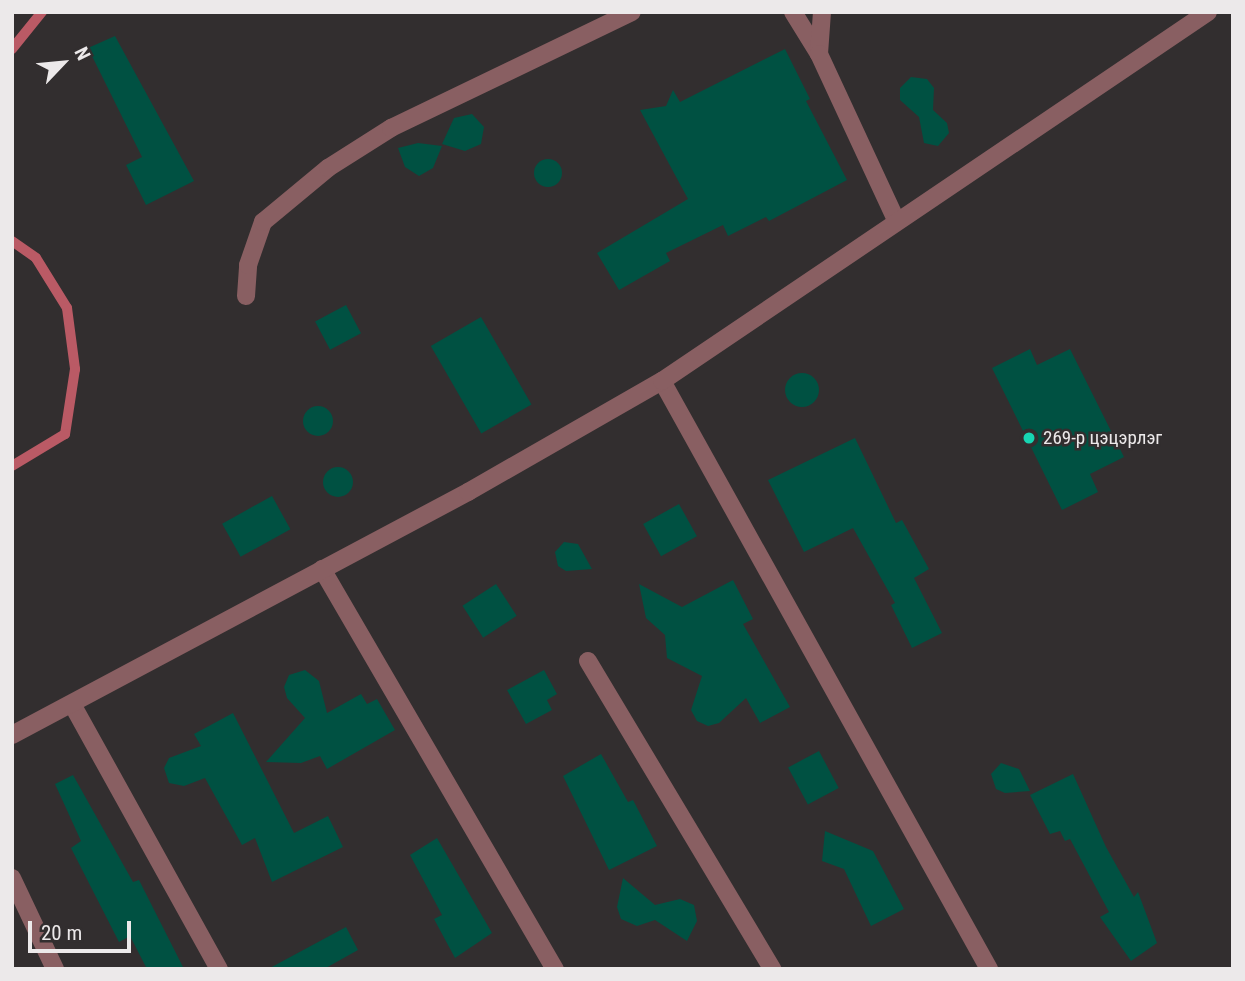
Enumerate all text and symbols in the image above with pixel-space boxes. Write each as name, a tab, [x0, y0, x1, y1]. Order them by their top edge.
north arrow	[28, 28, 98, 98]
text: N	[69, 43, 95, 64]
place label: 269-р цэцэрлэг	[1043, 427, 1162, 449]
marker: 269-р цэцэрлэг	[1021, 430, 1037, 446]
scale bar	[32, 908, 135, 952]
text: 20 m	[41, 921, 82, 945]

